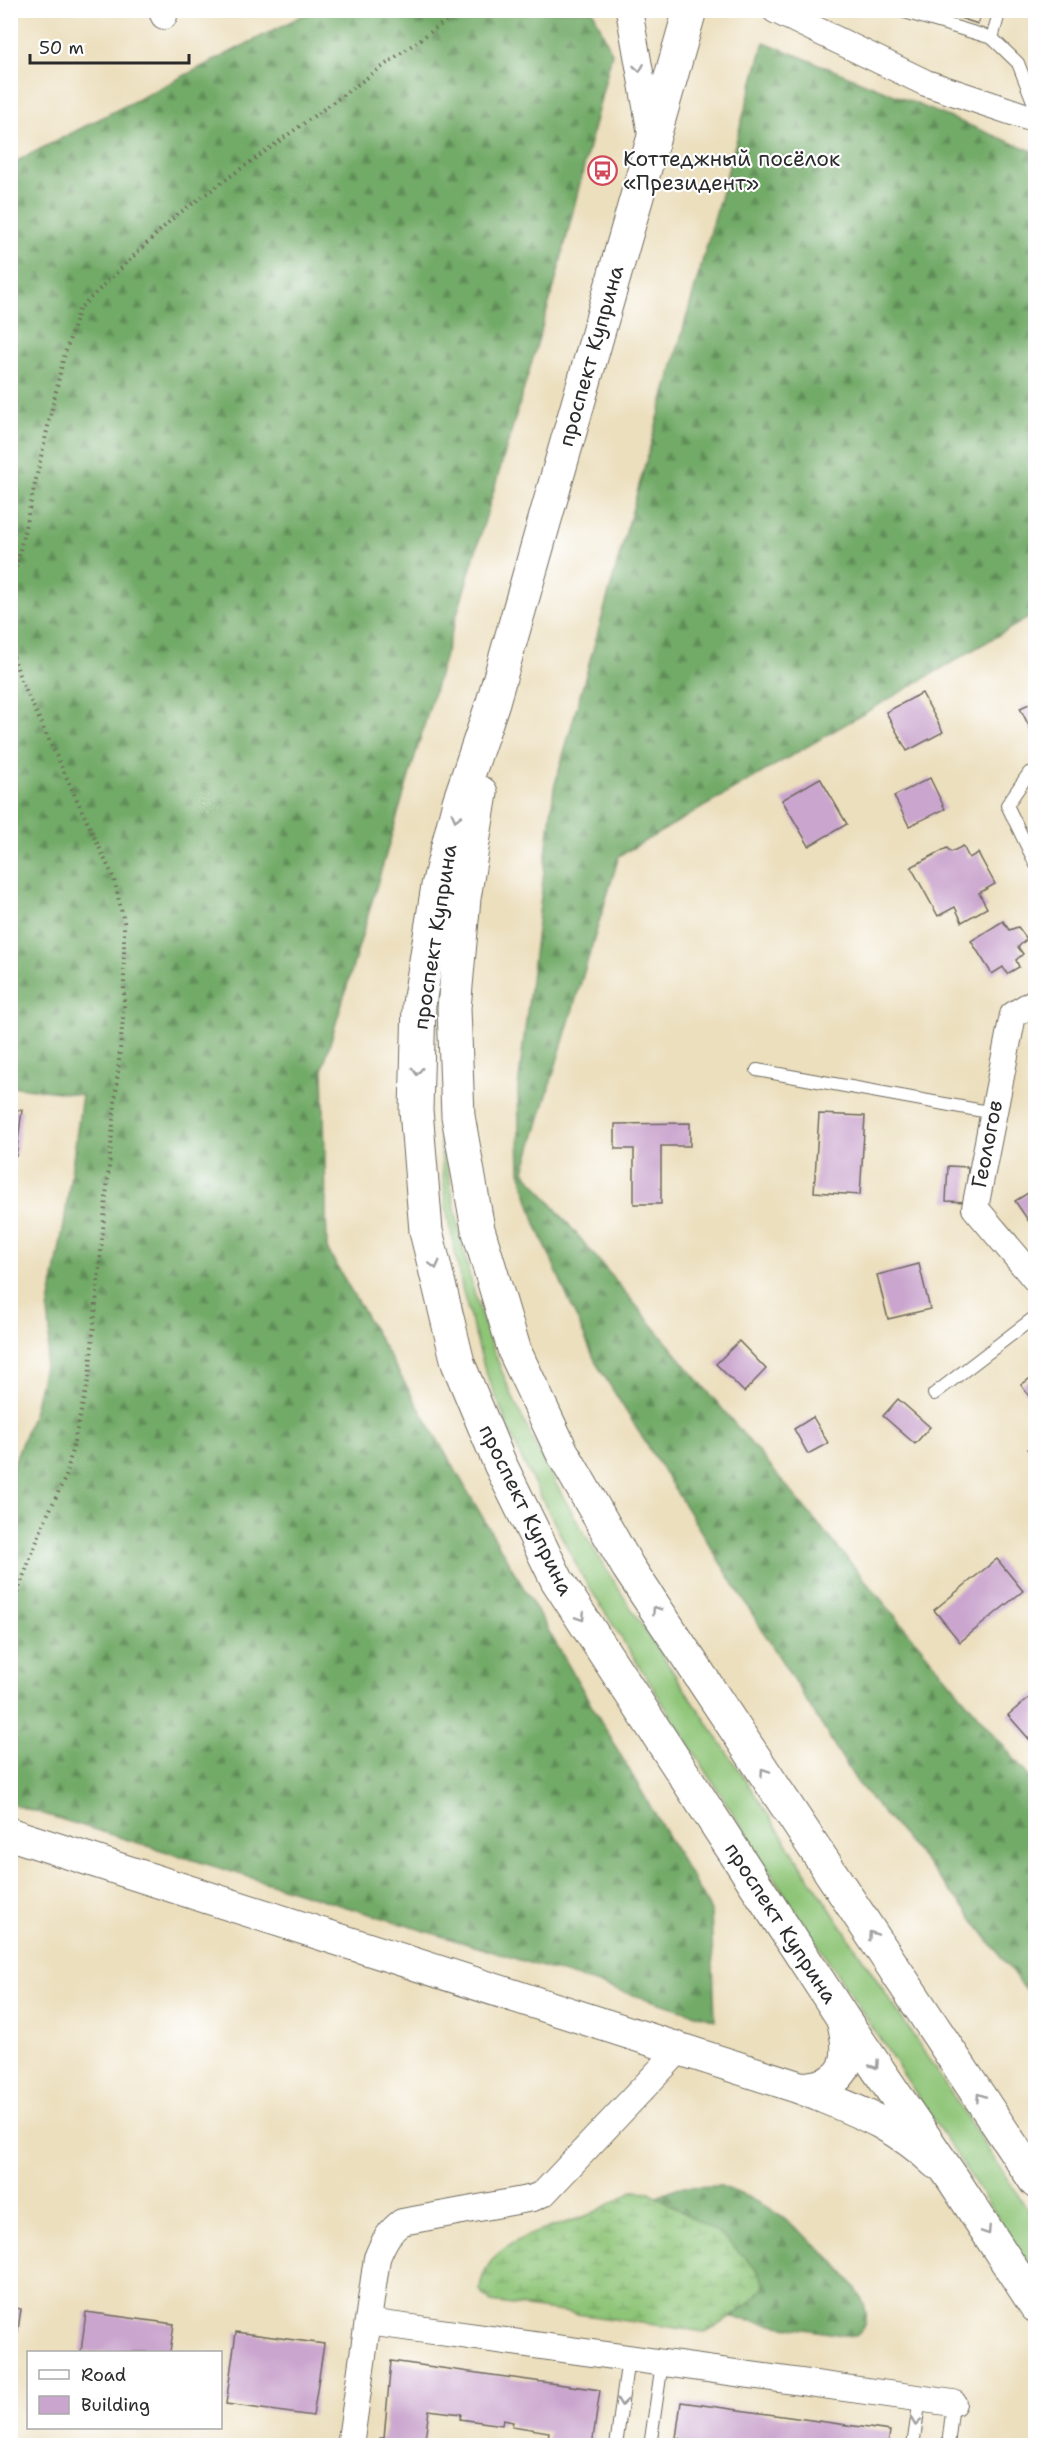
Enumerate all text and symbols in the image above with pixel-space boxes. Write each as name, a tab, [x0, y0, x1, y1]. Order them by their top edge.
scale bar	[30, 27, 189, 65]
text: 50 m	[39, 36, 84, 60]
one-way arrow	[632, 64, 644, 73]
place label: Коттеджный посёлок «Президент»	[623, 145, 840, 197]
bus stop icon: Коттеджный посёлок «Президент»	[586, 155, 618, 187]
street label: проспект Куприна	[552, 262, 630, 450]
one-way arrow	[450, 812, 463, 822]
street label: проспект Куприна	[407, 842, 463, 1032]
one-way arrow	[411, 1067, 423, 1076]
street label: Геологов	[965, 1098, 1009, 1190]
one-way arrow	[427, 1260, 440, 1270]
street label: проспект Куприна	[472, 1420, 580, 1600]
one-way arrow	[652, 1605, 663, 1616]
one-way arrow	[574, 1611, 586, 1621]
one-way arrow	[760, 1768, 771, 1779]
street label: проспект Куприна	[718, 1837, 844, 2009]
one-way arrow	[868, 1930, 879, 1941]
one-way arrow	[868, 2059, 879, 2070]
one-way arrow	[976, 2093, 987, 2104]
one-way arrow	[980, 2225, 992, 2235]
legend	[27, 2351, 222, 2429]
text: Road	[81, 2363, 126, 2387]
text: Building	[81, 2393, 150, 2417]
one-way arrow	[617, 2397, 629, 2406]
one-way arrow	[911, 2417, 923, 2427]

